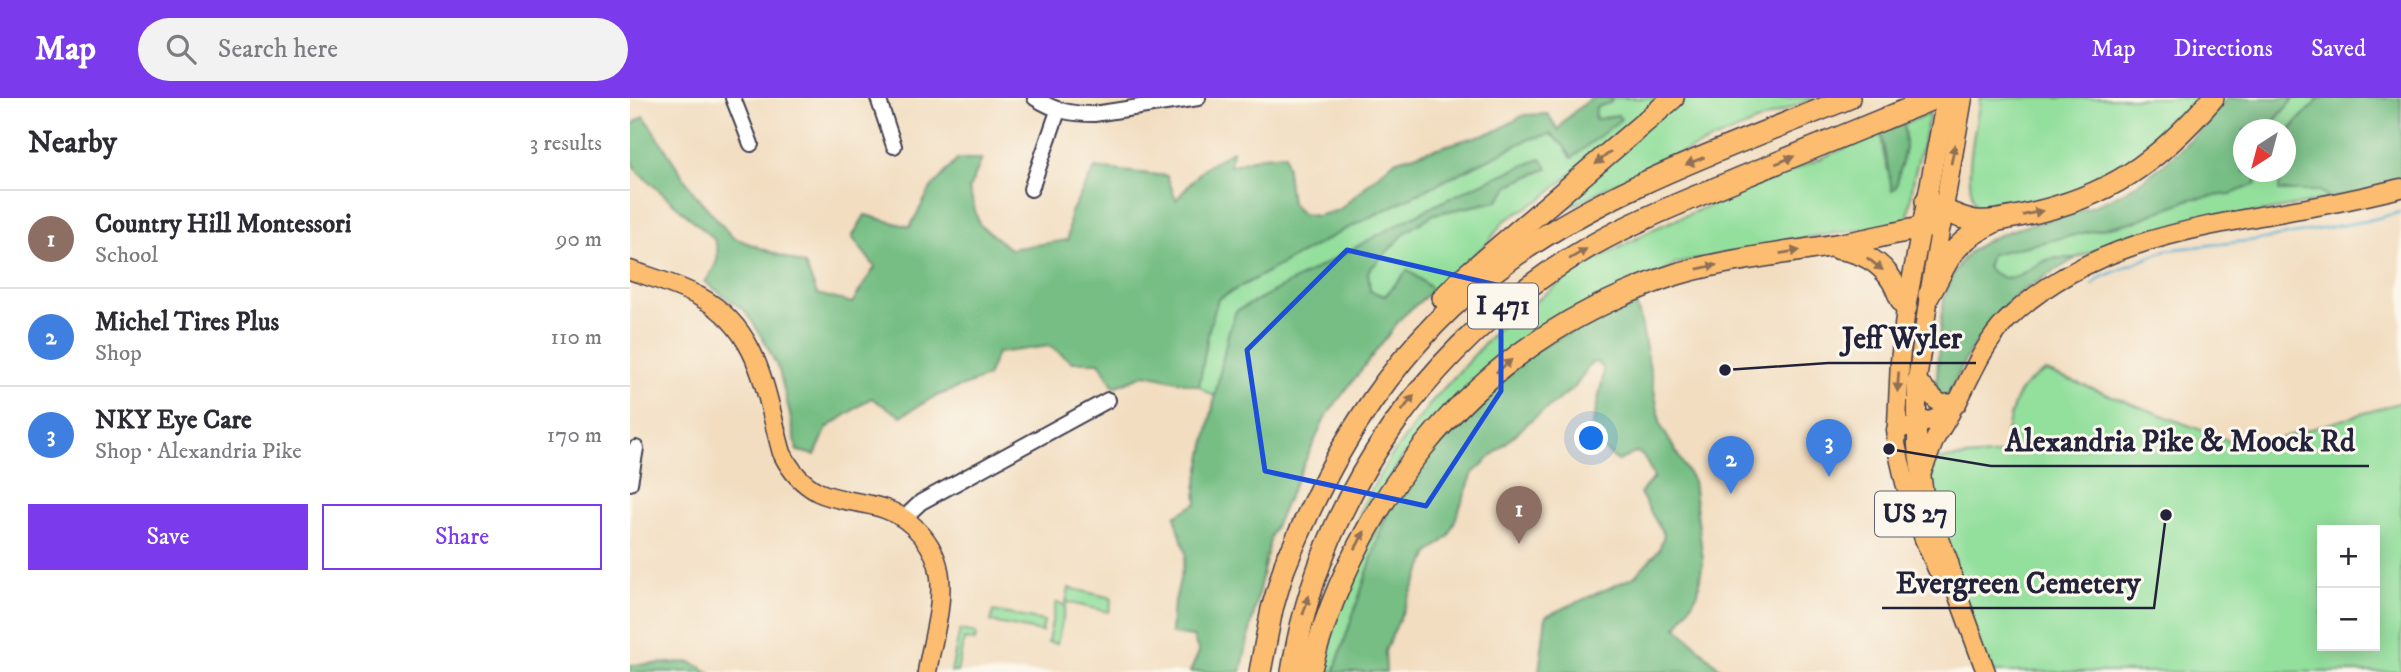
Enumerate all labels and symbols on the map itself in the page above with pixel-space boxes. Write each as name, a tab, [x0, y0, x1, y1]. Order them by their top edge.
north arrow	[2233, 119, 2296, 182]
one-way arrow	[1948, 143, 1959, 165]
one-way arrow	[1594, 151, 1612, 166]
one-way arrow	[1774, 154, 1795, 165]
one-way arrow	[1684, 156, 1705, 167]
one-way arrow	[2022, 207, 2044, 218]
one-way arrow	[1779, 246, 1801, 257]
one-way arrow	[1568, 248, 1587, 260]
one-way arrow	[1866, 256, 1884, 270]
one-way arrow	[1696, 262, 1718, 273]
road number: I 471	[1468, 284, 1538, 328]
callout: Jeff Wyler	[1828, 312, 1976, 363]
text: Jeff Wyler	[1839, 321, 1963, 358]
one-way arrow	[1496, 359, 1513, 374]
one-way arrow	[1893, 371, 1904, 393]
one-way arrow	[1400, 395, 1415, 412]
callout: Alexandria Pike & Moock Rd	[1991, 415, 2369, 466]
pin: 3	[1806, 419, 1852, 477]
your location	[1574, 421, 1608, 455]
text: Alexandria Pike & Moock Rd	[2004, 424, 2356, 461]
pin: 2	[1708, 436, 1754, 494]
pin: 1	[1496, 486, 1542, 544]
road number: US 27	[1875, 492, 1955, 536]
one-way arrow	[1355, 530, 1366, 550]
callout: Evergreen Cemetery	[1882, 557, 2154, 608]
text: Evergreen Cemetery	[1896, 566, 2141, 603]
one-way arrow	[1302, 595, 1312, 616]

